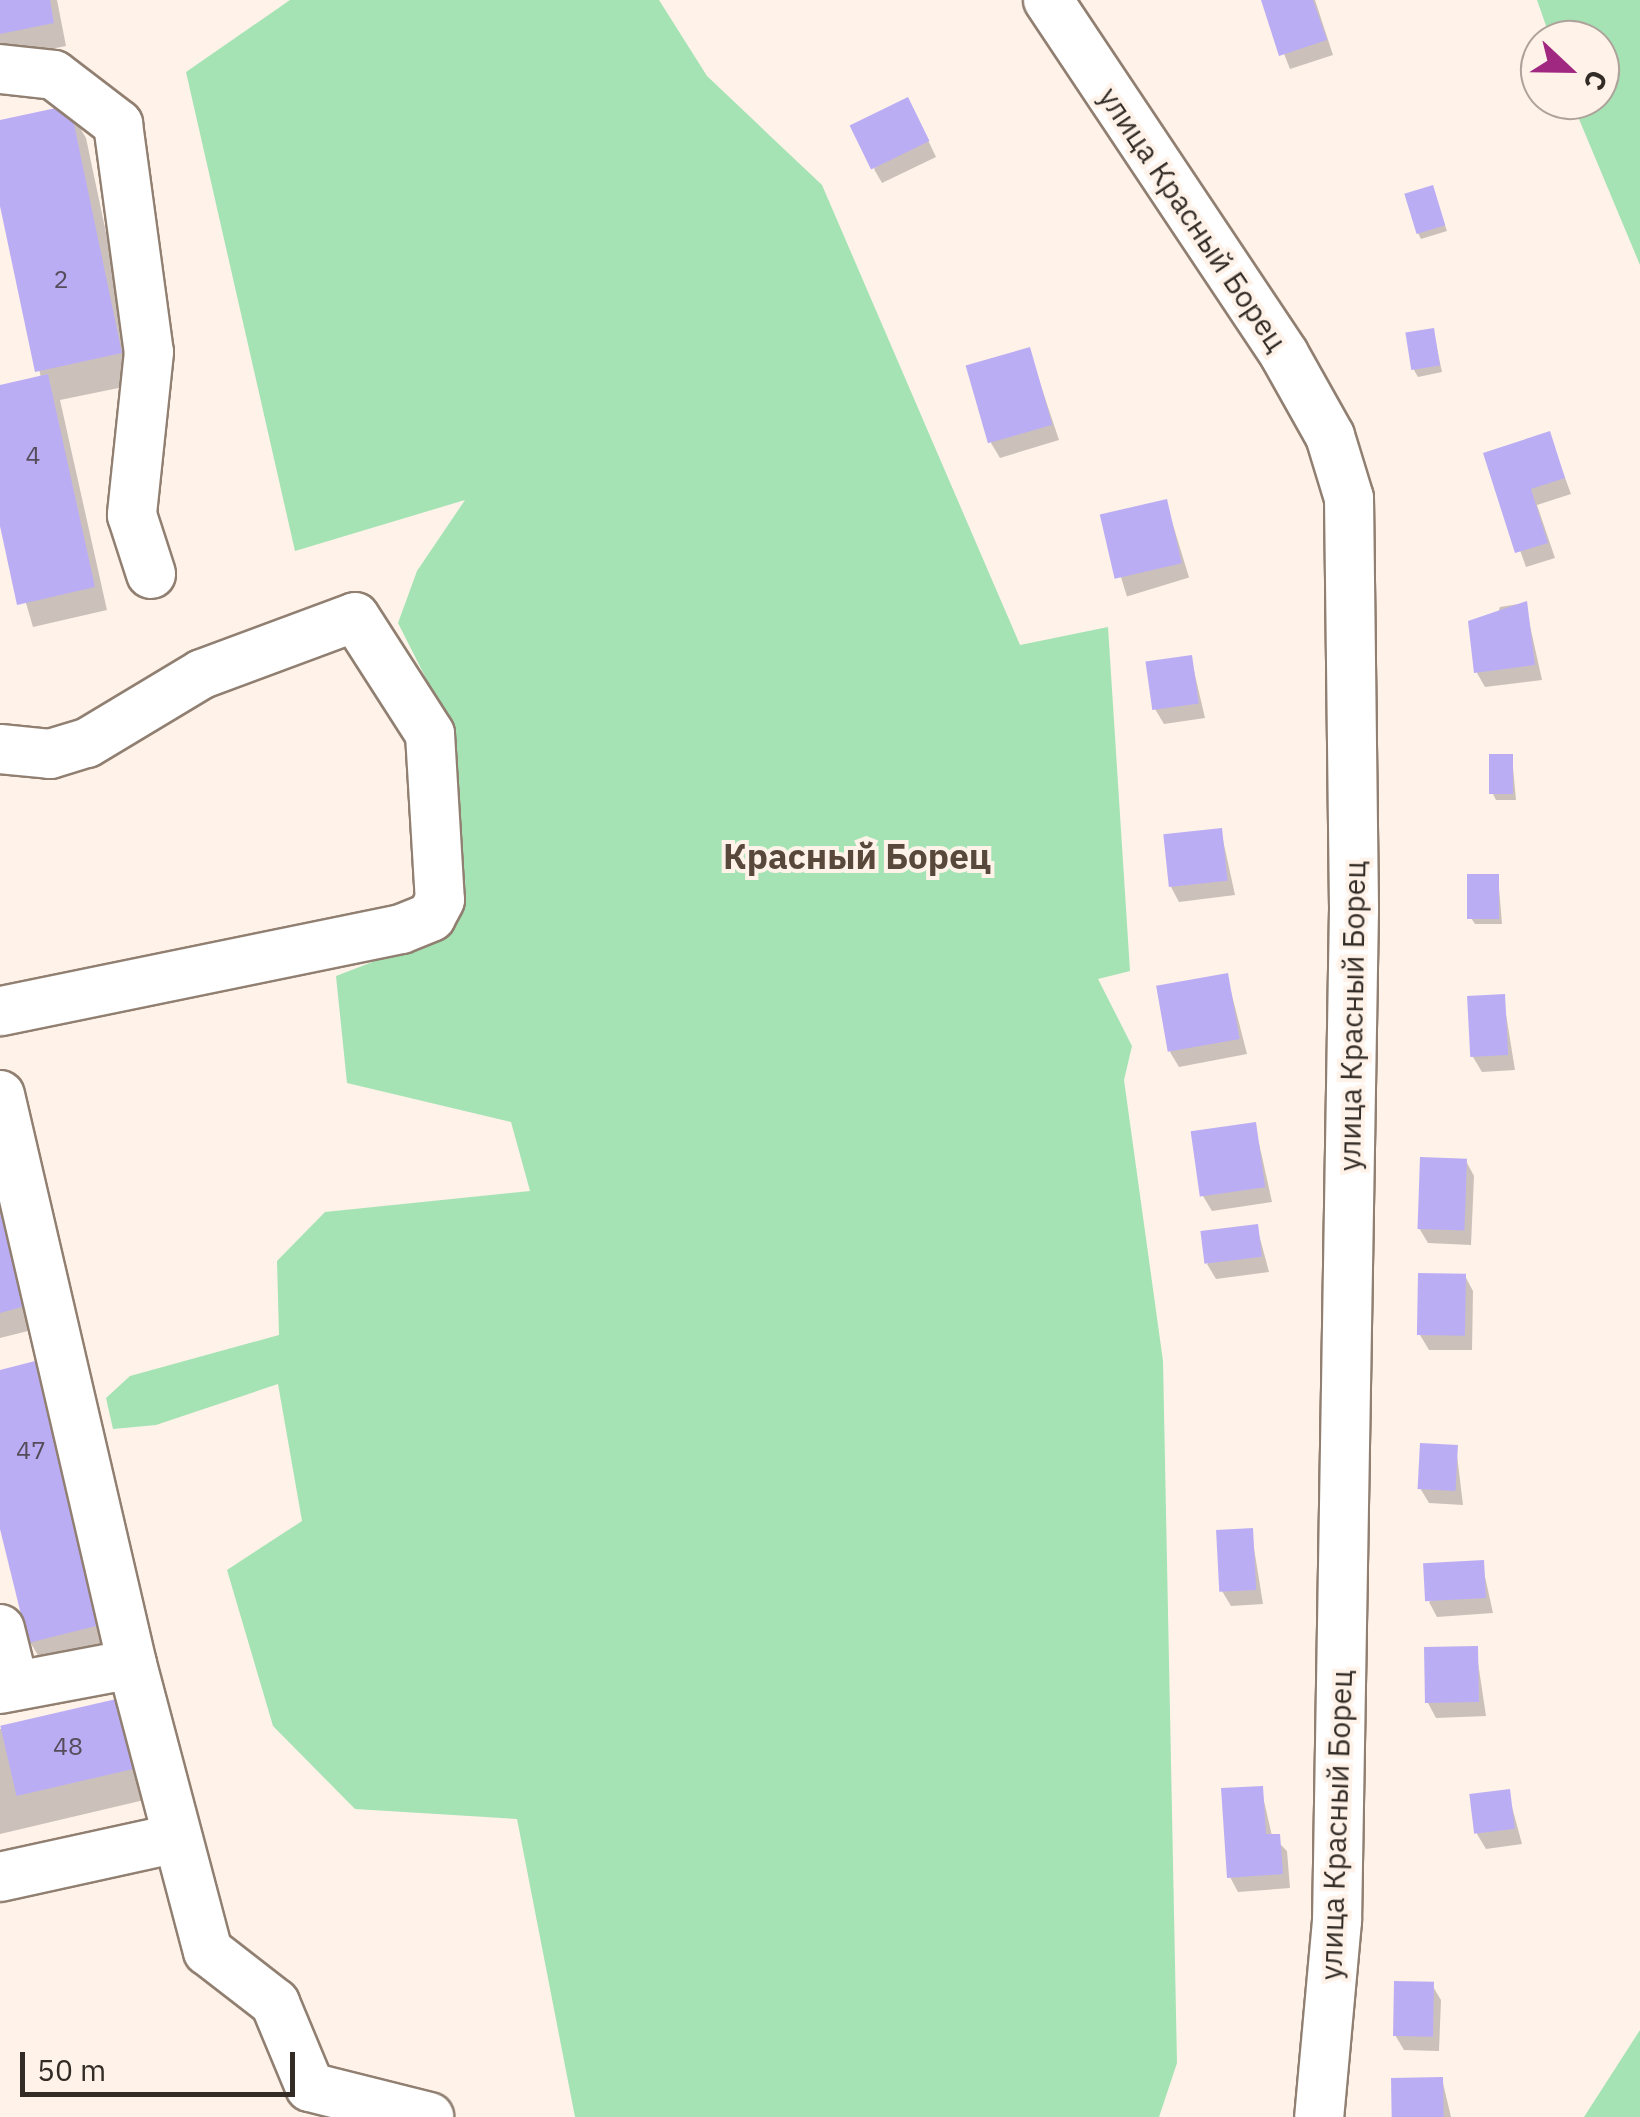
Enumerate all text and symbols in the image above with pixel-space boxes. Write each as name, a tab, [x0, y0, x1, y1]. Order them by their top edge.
north arrow	[1520, 20, 1620, 120]
text: С	[1576, 65, 1617, 96]
street label: улица Красный Борец	[1091, 80, 1295, 358]
house number: 2	[54, 264, 68, 294]
house number: 4	[26, 440, 40, 470]
district label: Красный Борец	[723, 835, 991, 877]
street label: улица Красный Борец	[1331, 861, 1373, 1171]
house number: 47	[16, 1435, 46, 1465]
street label: улица Красный Борец	[1313, 1669, 1359, 1981]
house number: 48	[53, 1731, 83, 1761]
scale bar	[25, 2032, 300, 2094]
text: 50 m	[37, 2050, 106, 2089]

